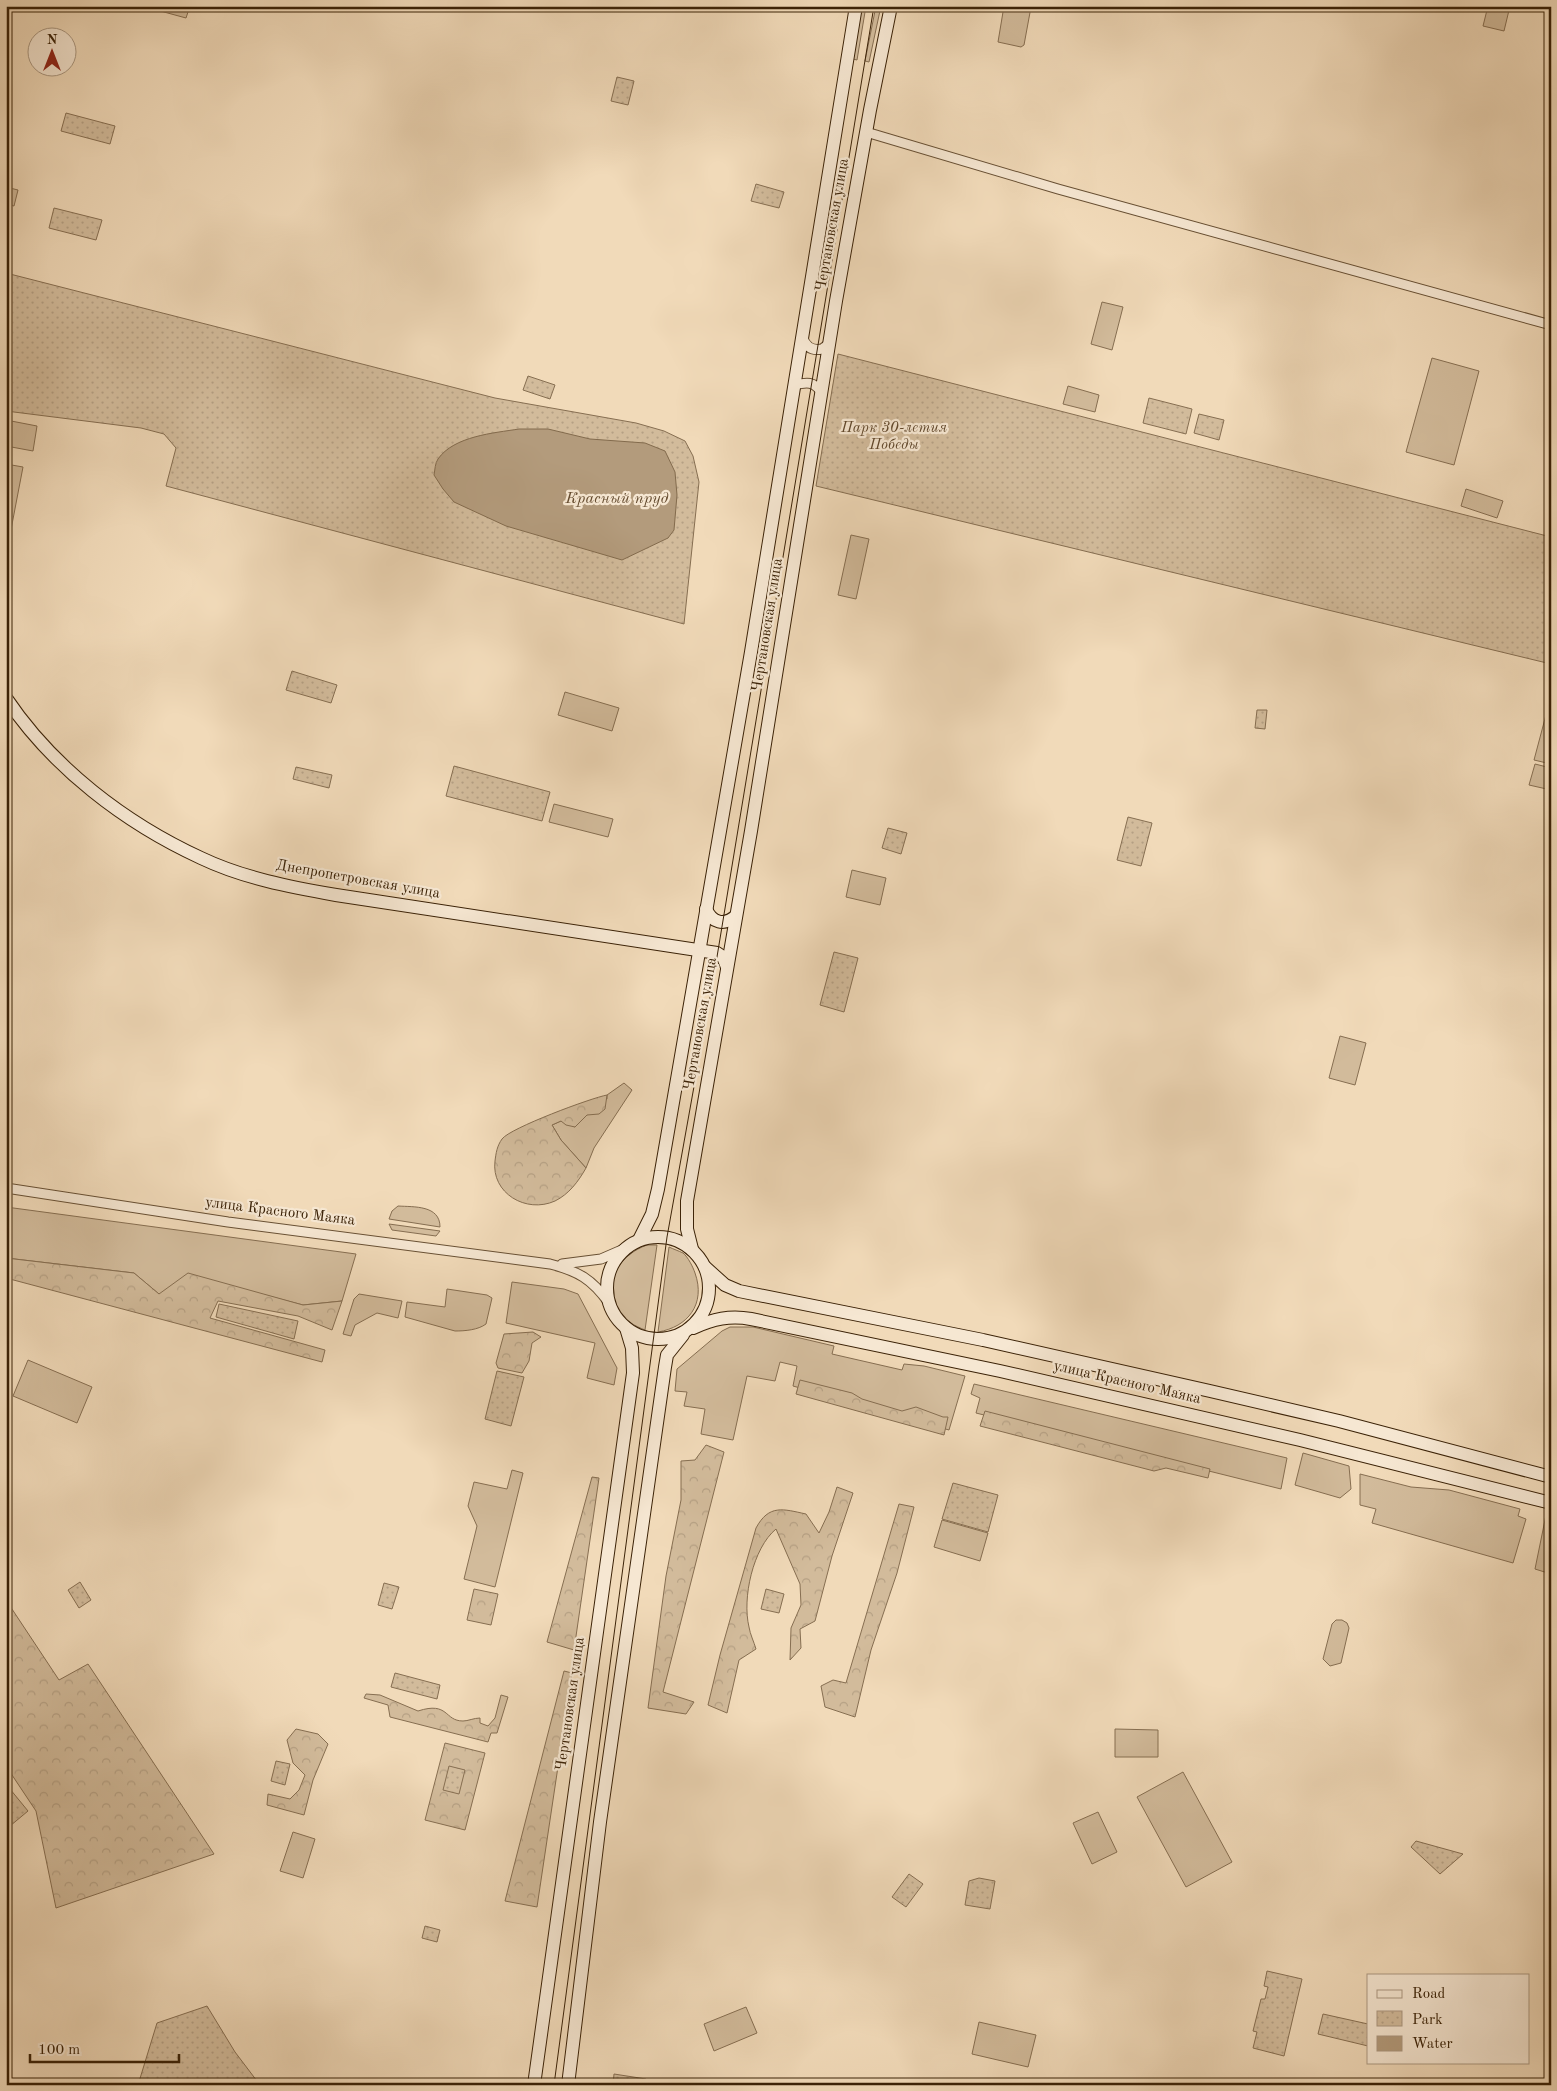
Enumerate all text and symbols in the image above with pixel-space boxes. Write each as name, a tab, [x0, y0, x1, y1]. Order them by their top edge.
north arrow	[28, 28, 78, 78]
text: N	[47, 33, 58, 47]
street label: Чертановская улица	[814, 157, 852, 293]
park label: Парк 30-летия Победы	[840, 421, 947, 453]
water label: Красный пруд	[565, 491, 668, 507]
street label: Чертановская улица	[750, 557, 786, 693]
street label: Днепропетровская улица	[275, 858, 442, 902]
street label: Чертановская улица	[682, 956, 720, 1092]
street label: улица Красного Маяка	[204, 1195, 356, 1229]
street label: улица Красного Маяка	[1052, 1359, 1203, 1407]
street label: Чертановская улица	[554, 1636, 588, 1772]
legend	[1367, 1974, 1530, 2064]
text: Road	[1412, 1987, 1446, 2002]
text: Park	[1412, 2013, 1443, 2028]
scale bar	[30, 2031, 179, 2063]
text: Water	[1412, 2037, 1453, 2052]
text: 100 m	[38, 2043, 80, 2058]

